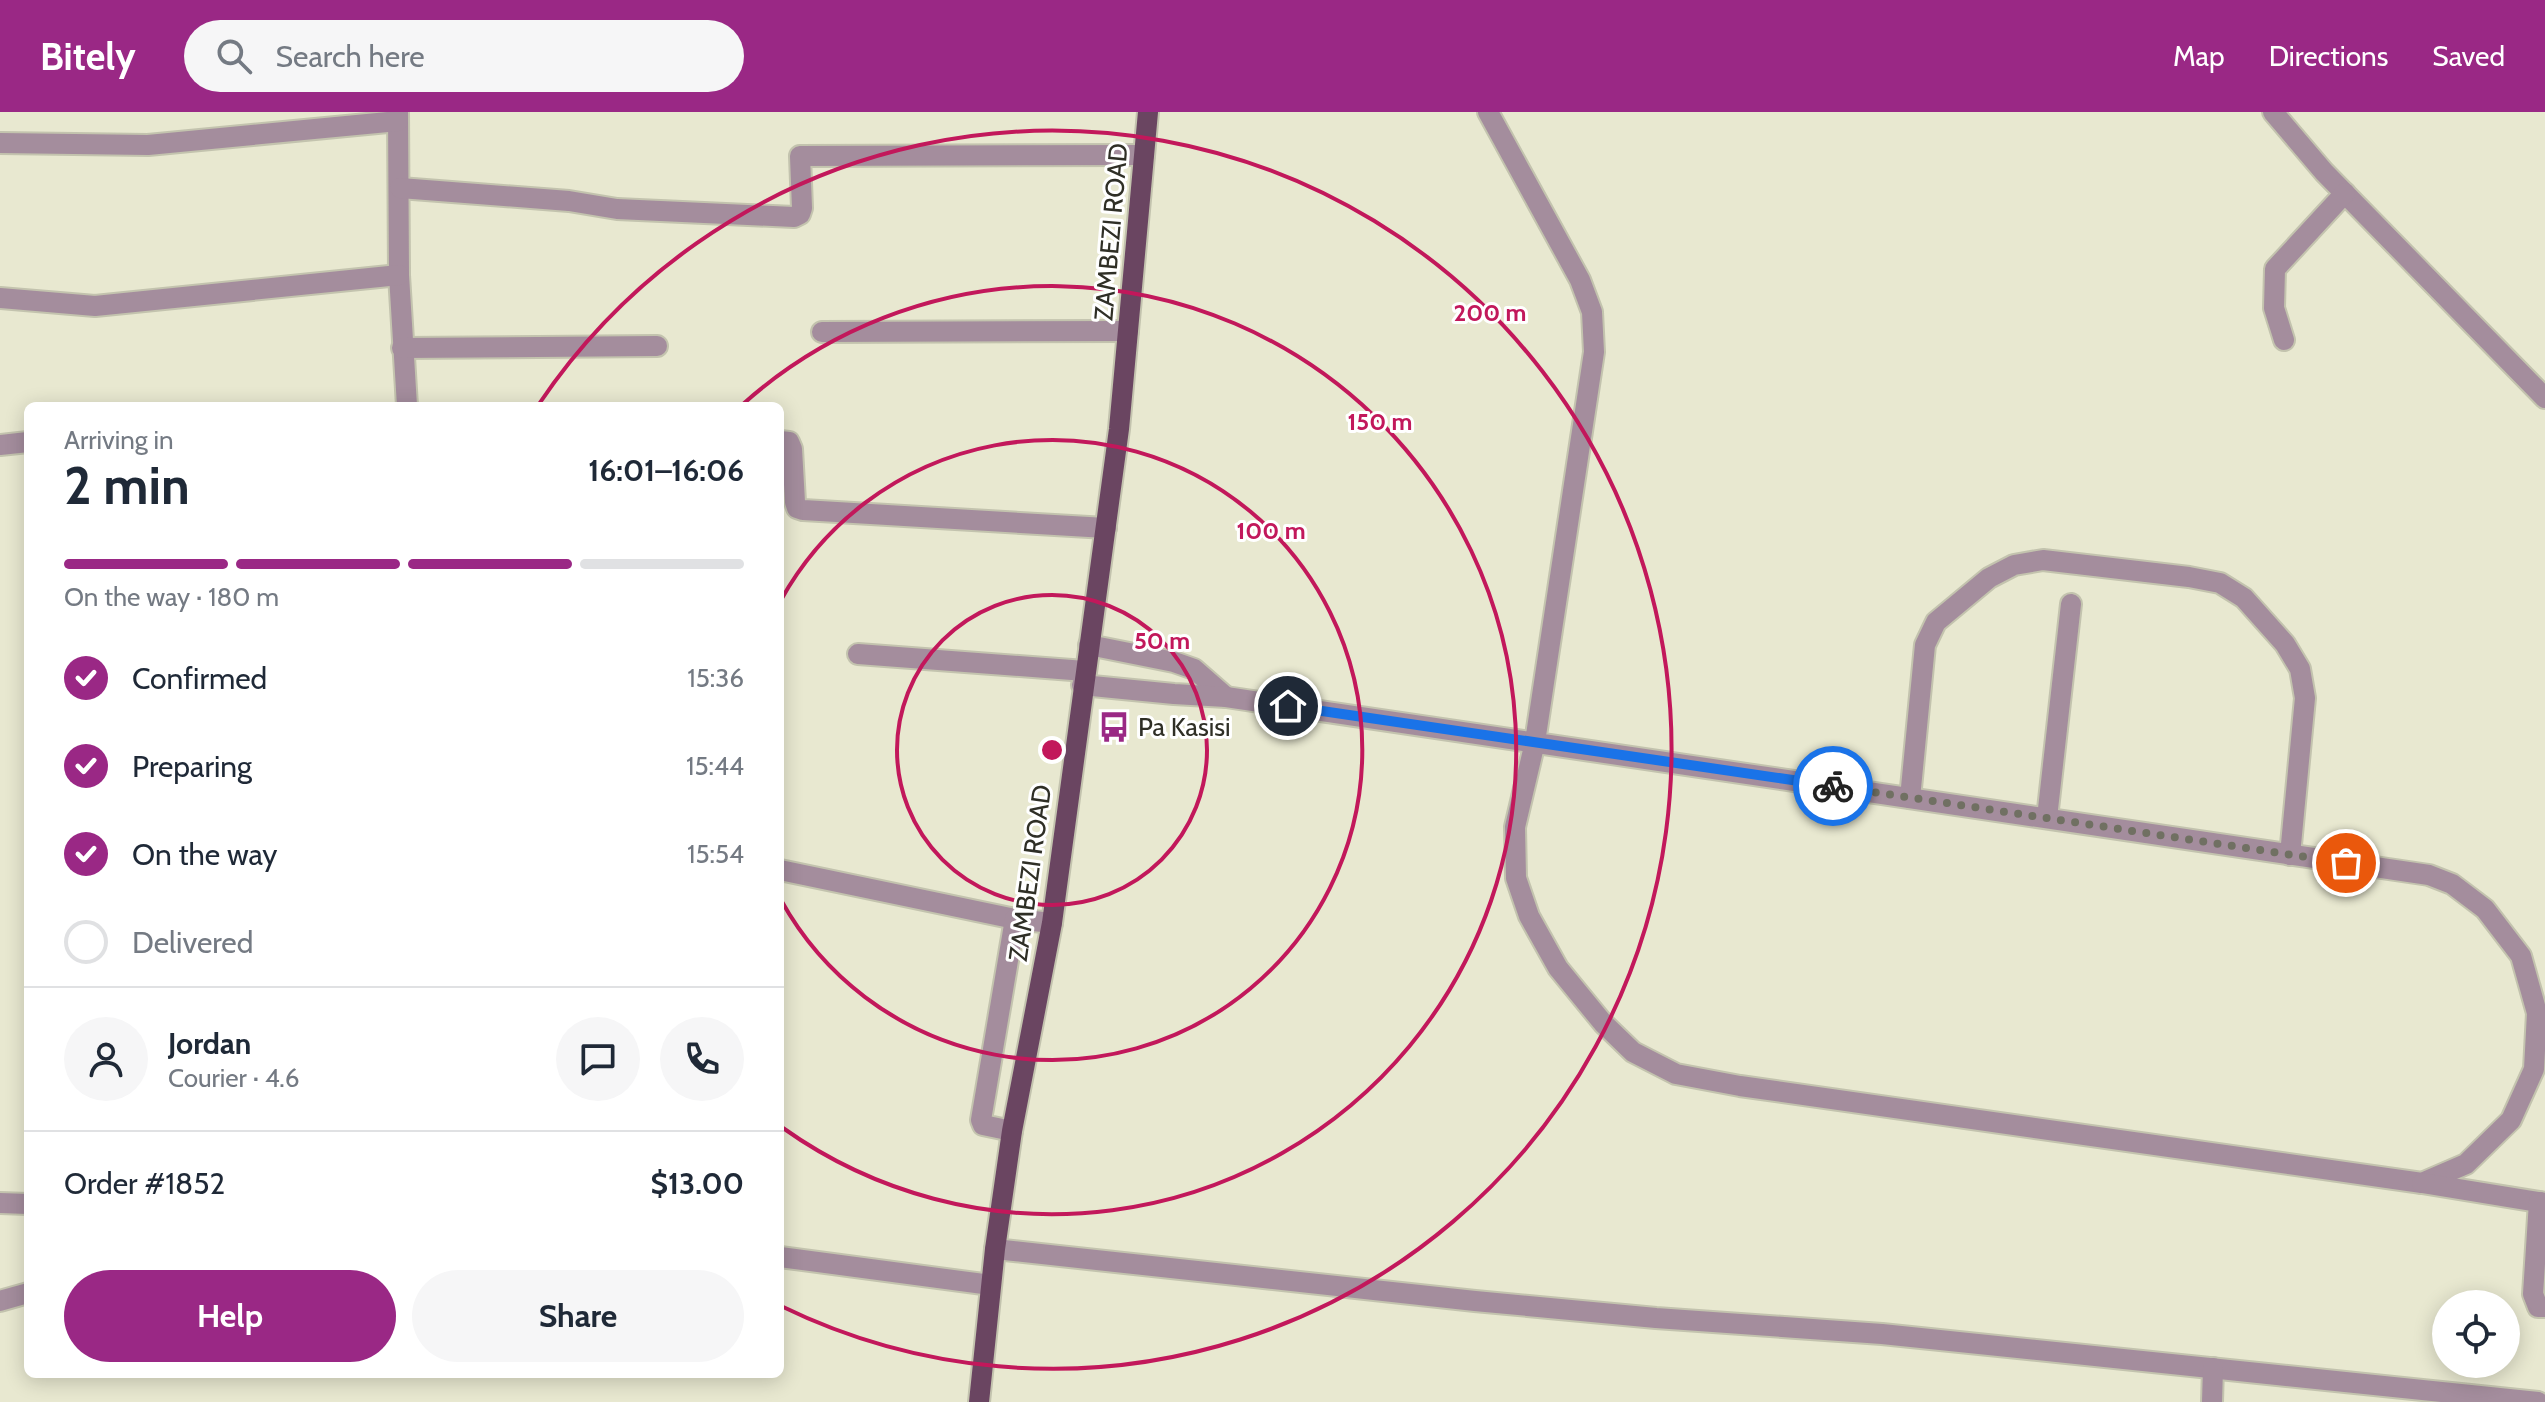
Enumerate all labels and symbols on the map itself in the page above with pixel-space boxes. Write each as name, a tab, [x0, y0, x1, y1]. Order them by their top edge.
street label: ZAMBEZI ROAD	[1087, 142, 1135, 322]
text: 200 m	[1454, 298, 1526, 327]
text: 150 m	[1348, 407, 1412, 436]
text: 100 m	[1236, 516, 1306, 545]
text: 50 m	[1134, 626, 1190, 655]
pin	[1254, 672, 1322, 740]
bus stop icon: Pa Kasisi	[1097, 710, 1131, 744]
place label: Pa Kasisi	[1138, 711, 1231, 743]
centre of rings	[1038, 736, 1066, 764]
courier	[1793, 746, 1873, 826]
street label: ZAMBEZI ROAD	[1002, 782, 1058, 964]
pin	[2312, 829, 2380, 897]

